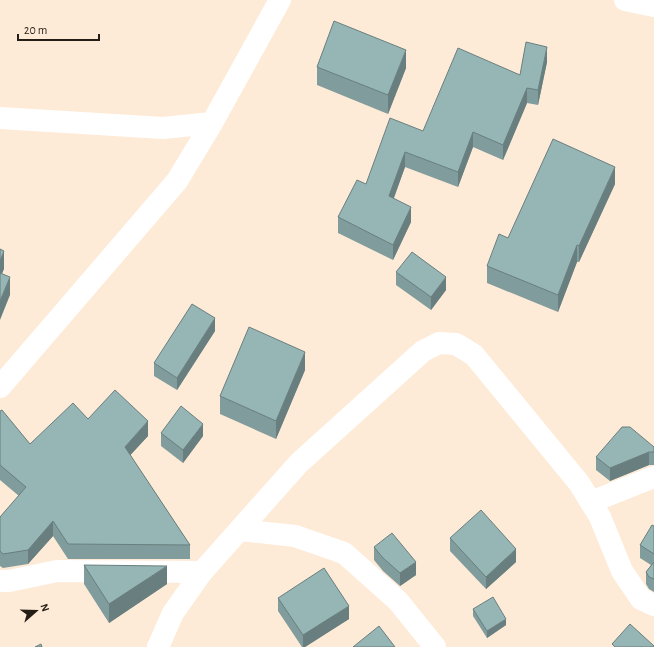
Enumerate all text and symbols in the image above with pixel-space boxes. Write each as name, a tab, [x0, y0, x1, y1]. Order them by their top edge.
scale bar	[18, 16, 99, 42]
text: 20 m	[24, 24, 47, 36]
north arrow	[16, 591, 56, 631]
text: N	[38, 602, 51, 613]

